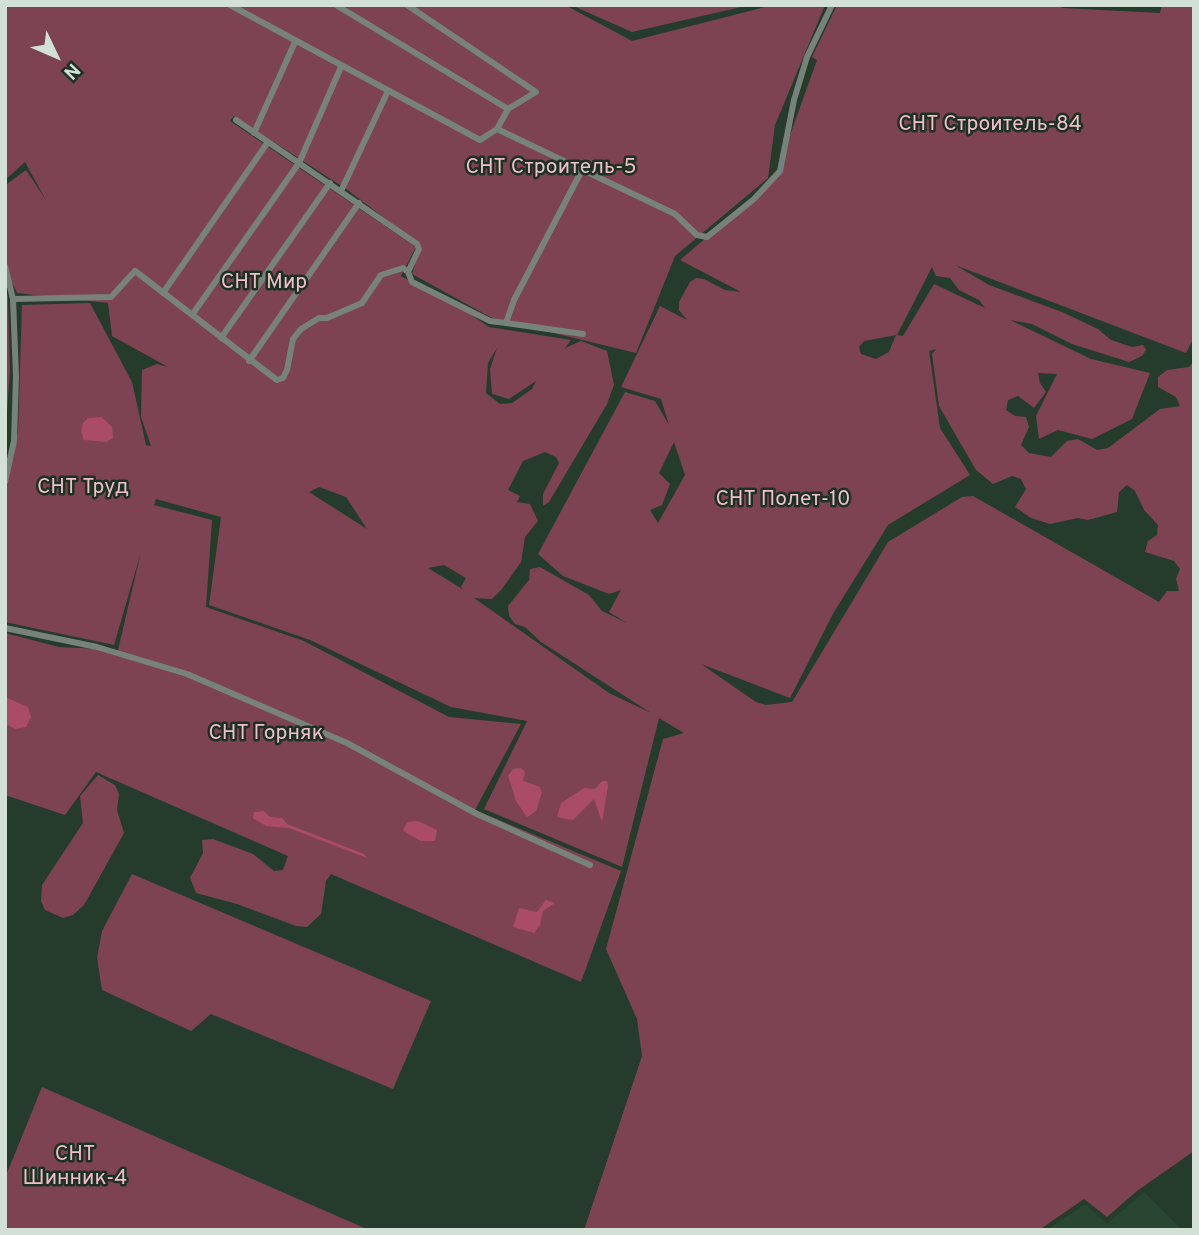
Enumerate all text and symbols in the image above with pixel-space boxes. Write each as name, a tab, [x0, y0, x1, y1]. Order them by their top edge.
north arrow	[21, 21, 91, 91]
text: N	[58, 57, 84, 84]
park label: СНТ Строитель-84	[898, 113, 1082, 139]
park label: СНТ Строитель-5	[466, 156, 636, 182]
park label: СНТ Мир	[221, 271, 307, 297]
park label: СНТ Труд	[37, 476, 129, 502]
park label: СНТ Полет-10	[715, 488, 851, 514]
park label: СНТ Горняк	[208, 722, 324, 748]
park label: СНТ Шинник-4	[23, 1143, 127, 1193]

